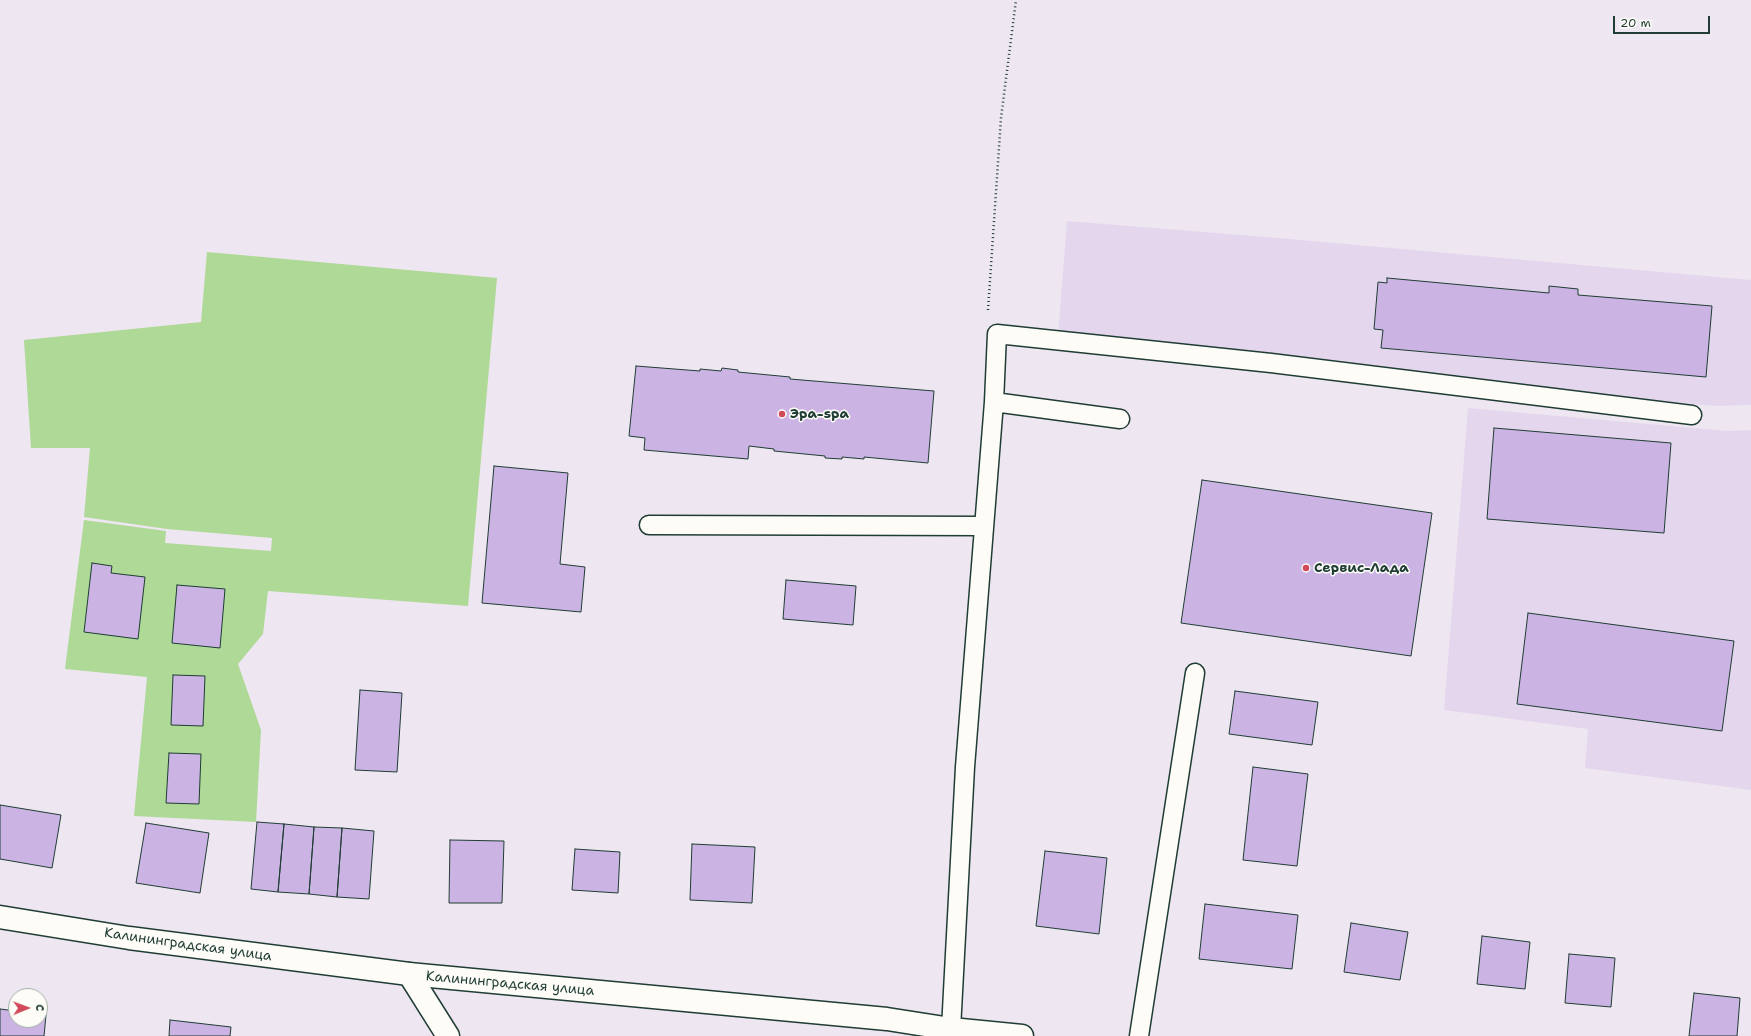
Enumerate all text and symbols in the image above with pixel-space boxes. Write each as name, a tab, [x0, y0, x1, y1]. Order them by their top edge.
scale bar	[1615, 8, 1712, 34]
text: 20 m	[1620, 15, 1651, 31]
place label: Эра-spa	[790, 406, 849, 422]
marker: Эра-spa	[777, 409, 787, 419]
place label: Сервис-Лада	[1314, 560, 1409, 576]
marker: Сервис-Лада	[1301, 563, 1311, 573]
street label: Калининградская улица	[103, 925, 273, 965]
street label: Калининградская улица	[425, 968, 595, 1000]
north arrow	[8, 988, 48, 1028]
text: С	[32, 1004, 47, 1011]

